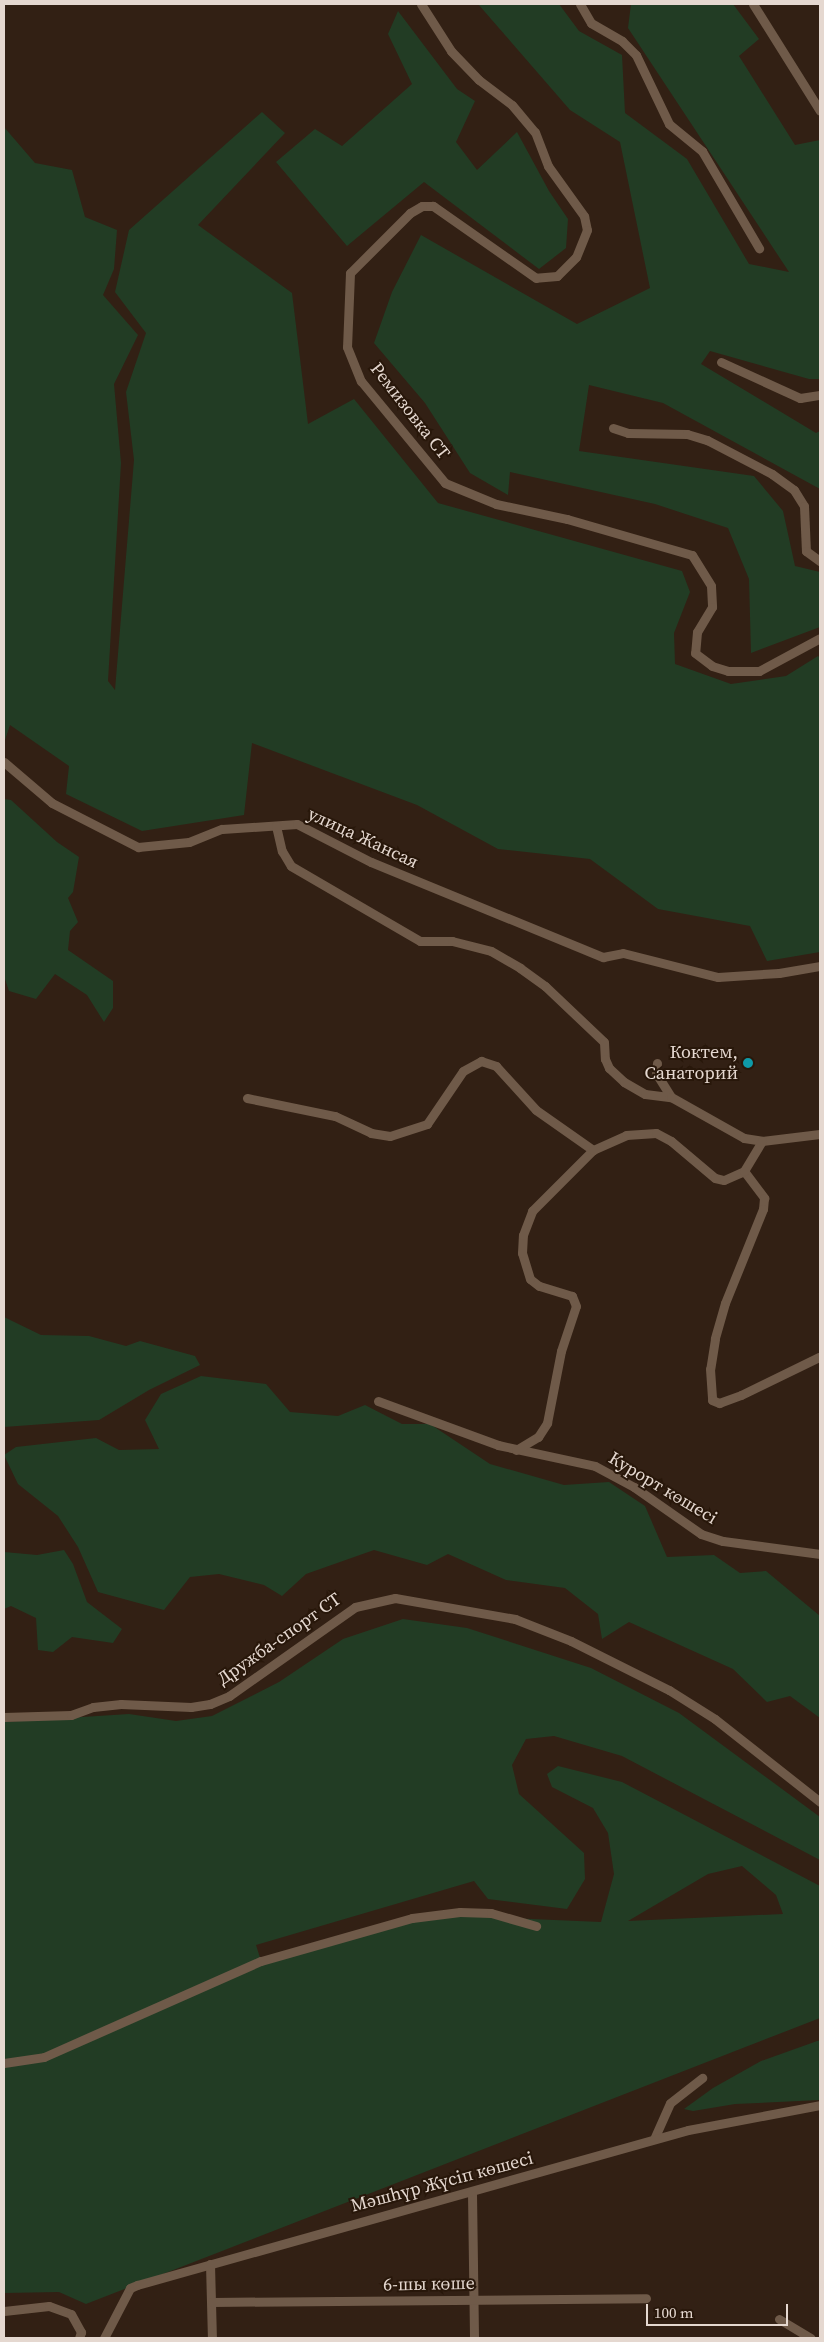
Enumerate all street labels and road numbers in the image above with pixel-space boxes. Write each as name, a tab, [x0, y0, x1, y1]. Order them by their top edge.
street label: Ремизовка СТ	[366, 358, 454, 464]
street label: улица Жансая	[304, 803, 422, 873]
street label: Курорт көшесі	[605, 1447, 721, 1529]
street label: Дружба-спорт СТ	[213, 1588, 345, 1690]
street label: Мәшhүр Жүсіп көшесі	[349, 2147, 535, 2217]
street label: 6-шы көше	[383, 2272, 475, 2296]

